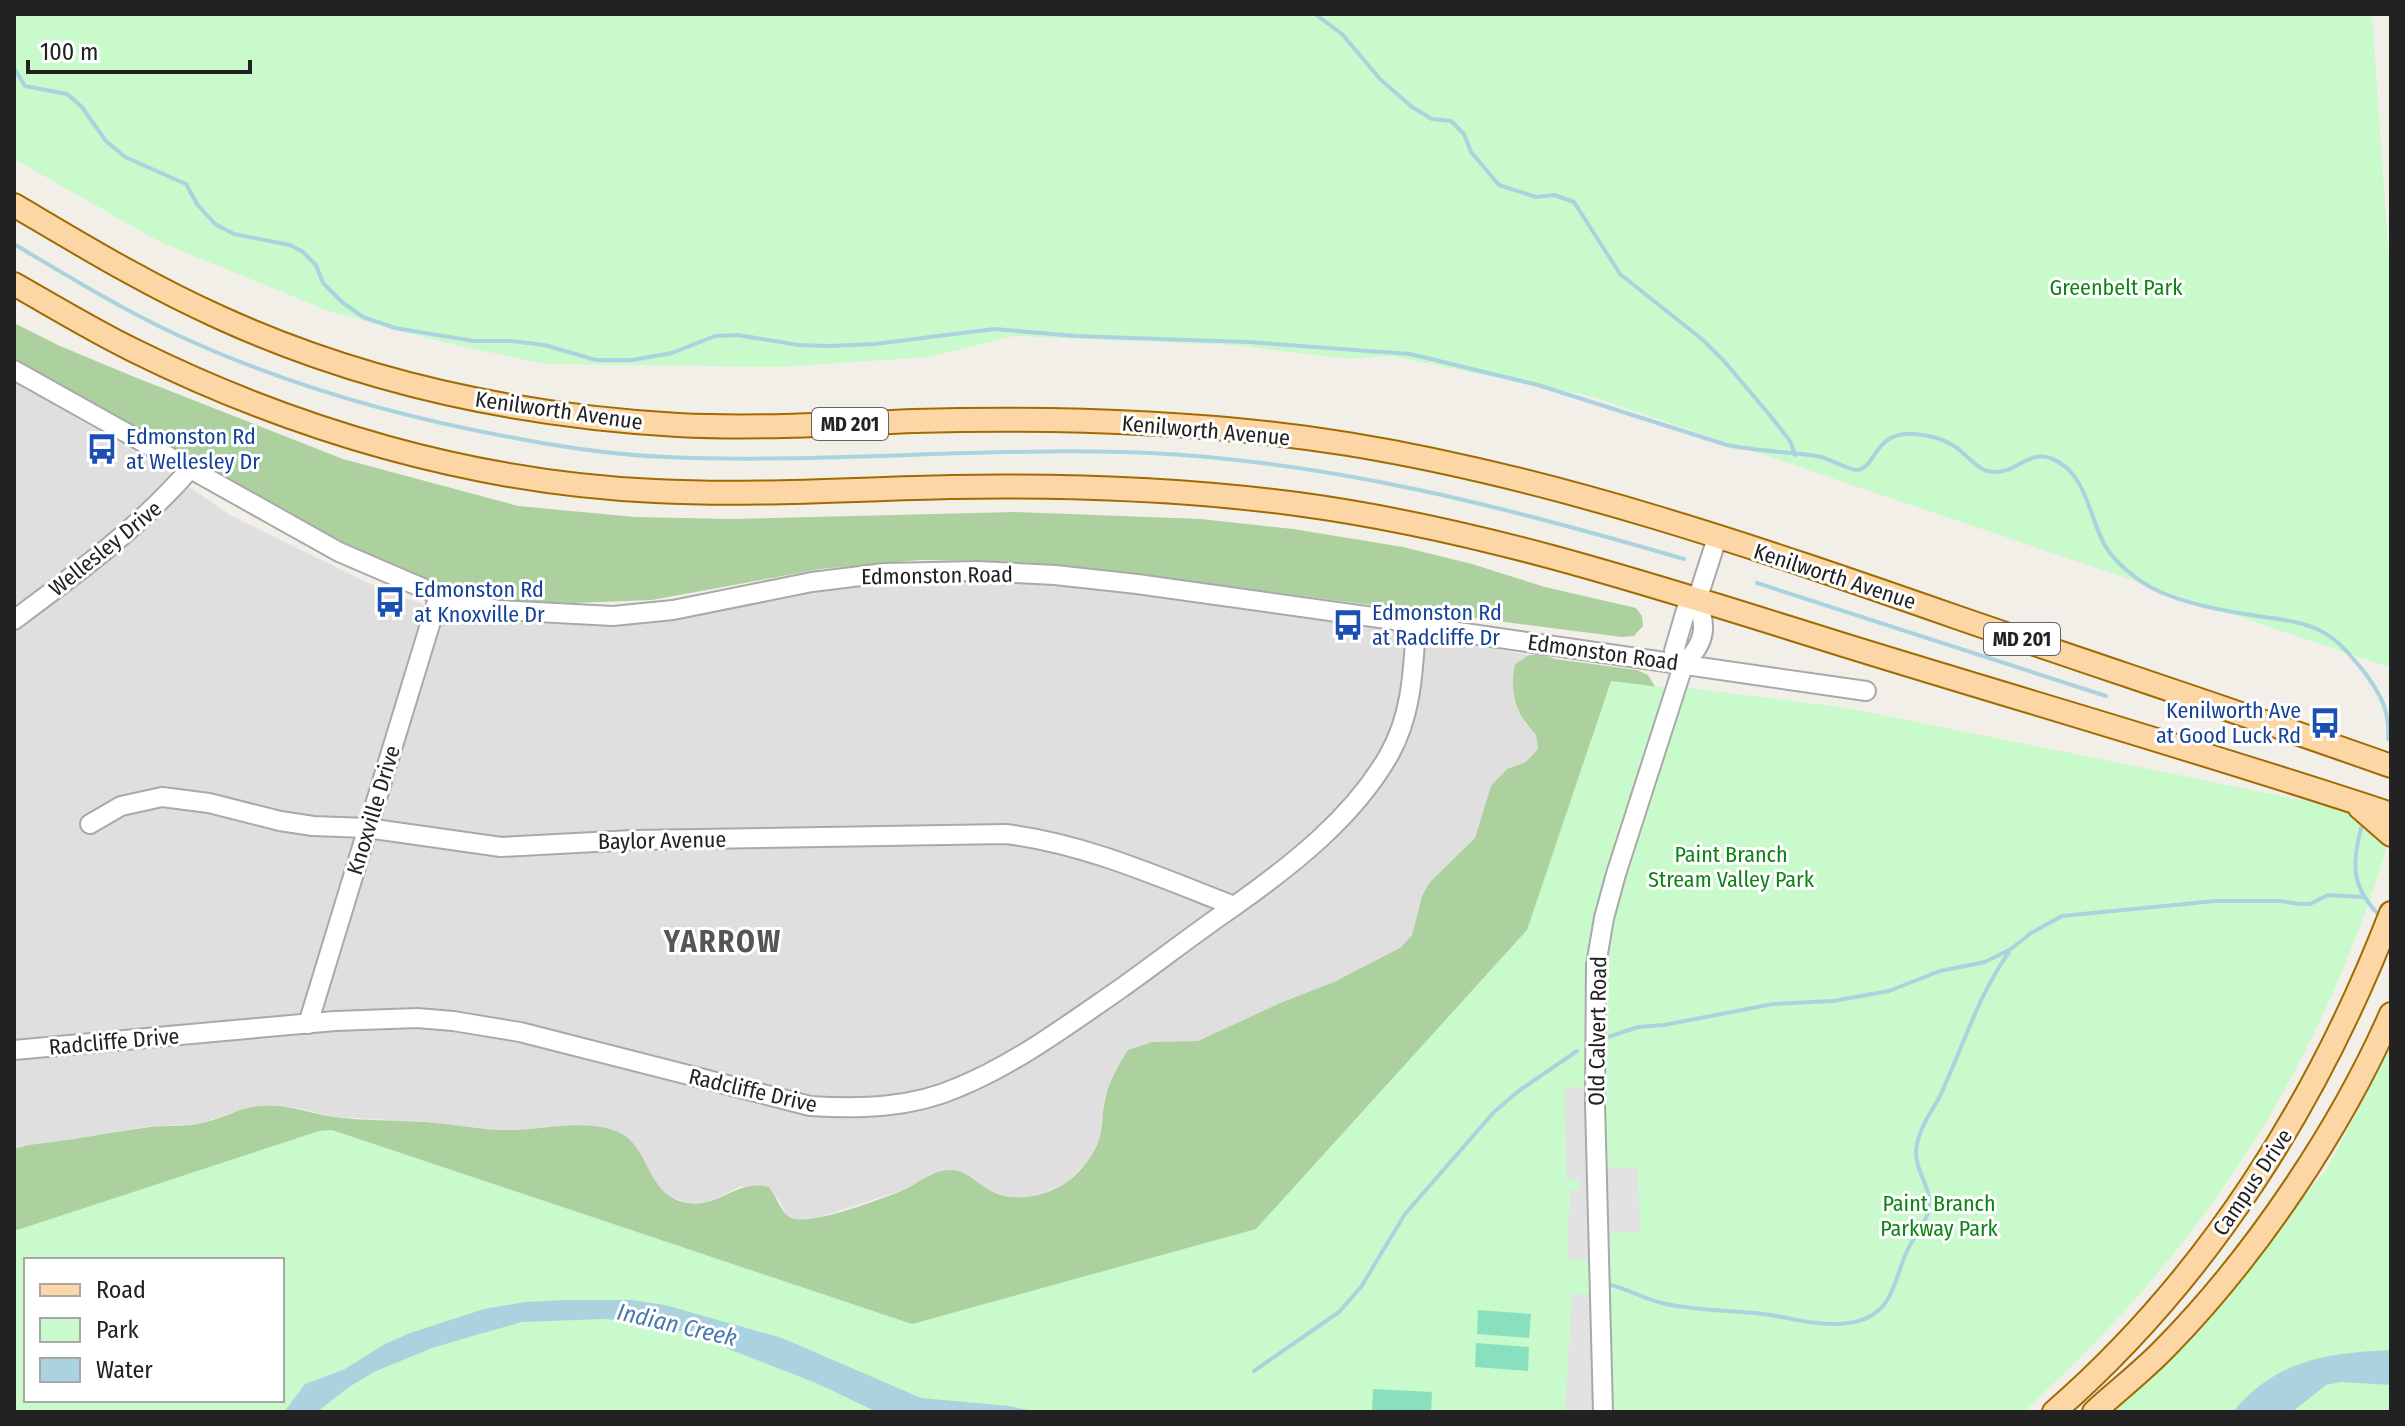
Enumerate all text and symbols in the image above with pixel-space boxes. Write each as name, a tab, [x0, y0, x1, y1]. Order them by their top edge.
scale bar	[28, 24, 250, 74]
text: 100 m	[40, 38, 98, 66]
park label: Greenbelt Park	[2050, 274, 2183, 301]
street label: Kenilworth Avenue	[473, 385, 644, 436]
road number: MD 201	[812, 408, 888, 440]
street label: Kenilworth Avenue	[1121, 410, 1291, 451]
place label: Edmonston Rd at Wellesley Dr	[126, 423, 260, 475]
bus stop icon: Edmonston Rd at Wellesley Dr	[85, 432, 119, 466]
street label: Wellesley Drive	[44, 495, 167, 602]
street label: Kenilworth Avenue	[1750, 538, 1919, 615]
street label: Edmonston Road	[861, 561, 1013, 590]
place label: Edmonston Rd at Knoxville Dr	[414, 576, 545, 628]
bus stop icon: Edmonston Rd at Knoxville Dr	[373, 585, 407, 619]
place label: Edmonston Rd at Radcliffe Dr	[1372, 599, 1502, 651]
bus stop icon: Edmonston Rd at Radcliffe Dr	[1331, 608, 1365, 642]
road number: MD 201	[1984, 623, 2060, 655]
street label: Edmonston Road	[1526, 629, 1680, 676]
place label: Kenilworth Ave at Good Luck Rd	[2156, 697, 2301, 749]
bus stop icon: Kenilworth Ave at Good Luck Rd	[2308, 706, 2342, 740]
street label: Knoxville Drive	[341, 742, 406, 878]
street label: Baylor Avenue	[598, 826, 727, 855]
park label: Paint Branch Stream Valley Park	[1648, 841, 1815, 893]
district label: YARROW	[663, 924, 782, 960]
street label: Old Calvert Road	[1583, 956, 1612, 1106]
street label: Radcliffe Drive	[48, 1022, 180, 1061]
street label: Radcliffe Drive	[686, 1063, 820, 1118]
street label: Campus Drive	[2207, 1124, 2298, 1241]
park label: Paint Branch Parkway Park	[1880, 1190, 1999, 1242]
legend	[24, 1258, 284, 1402]
text: Road	[96, 1276, 146, 1304]
water label: Indian Creek	[614, 1298, 740, 1352]
text: Park	[96, 1316, 139, 1344]
text: Water	[96, 1356, 153, 1384]

